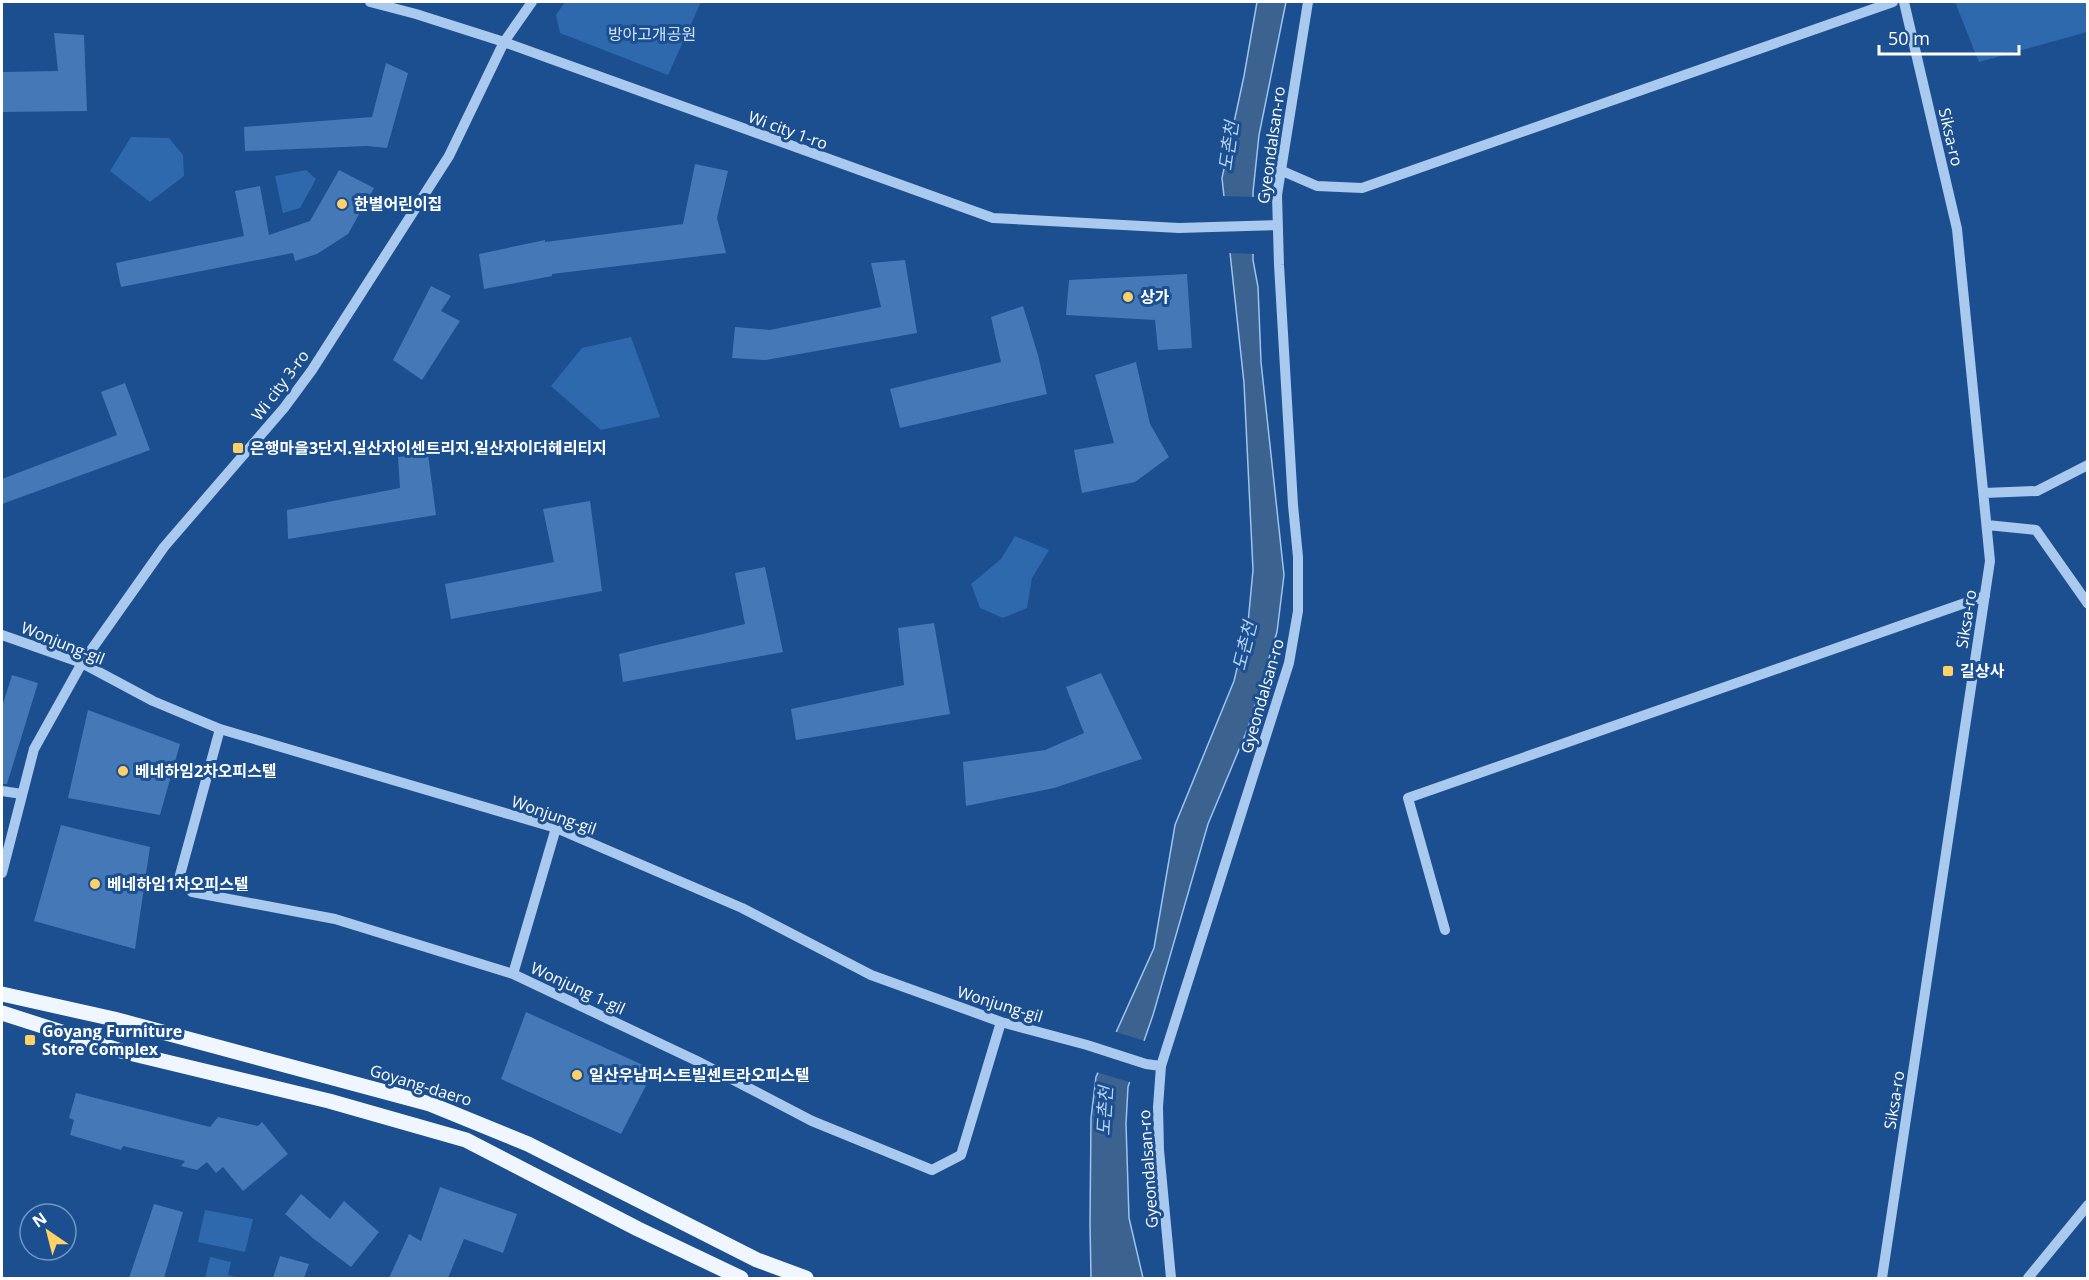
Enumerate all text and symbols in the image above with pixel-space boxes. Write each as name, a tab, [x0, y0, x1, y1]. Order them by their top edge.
scale bar	[1879, 18, 2018, 56]
park label: 방아고개공원	[608, 23, 696, 45]
text: 50 m	[1888, 26, 1930, 50]
street label: Gyeondalsan-ro	[1252, 85, 1290, 205]
street label: Wi city 1-ro	[745, 105, 831, 155]
street label: Siksa-ro	[1934, 106, 1968, 168]
water label: 도촌천	[1213, 117, 1244, 172]
place label: 한별어린이집	[354, 193, 442, 215]
marker: 한별어린이집	[335, 197, 349, 211]
place label: 상가	[1140, 286, 1170, 308]
marker: 상가	[1121, 290, 1135, 304]
street label: Wi city 3-ro	[246, 345, 314, 425]
place label: 은행마을3단지.일산자이센트리지.일산자이더헤리티지	[250, 437, 607, 459]
marker: 은행마을3단지.일산자이센트리지.일산자이더헤리티지	[231, 441, 245, 455]
street label: Siksa-ro	[1951, 588, 1981, 650]
street label: Wonjung-gil	[18, 616, 108, 670]
water label: 도촌천	[1226, 616, 1262, 673]
street label: Gyeondalsan-ro	[1235, 636, 1289, 756]
place label: 길상사	[1960, 660, 2004, 682]
marker: 길상사	[1941, 664, 1955, 678]
place label: 베네하임2차오피스텔	[135, 760, 277, 782]
marker: 베네하임2차오피스텔	[116, 764, 130, 778]
street label: Wonjung-gil	[509, 790, 599, 840]
place label: 베네하임1차오피스텔	[107, 873, 249, 895]
marker: 베네하임1차오피스텔	[88, 877, 102, 891]
street label: Wonjung 1-gil	[527, 957, 629, 1019]
street label: Wonjung-gil	[954, 981, 1046, 1027]
place label: Goyang Furniture Store Complex	[42, 1020, 182, 1060]
marker: Goyang Furniture Store Complex	[23, 1033, 37, 1047]
street label: Goyang-daero	[367, 1059, 475, 1111]
place label: 일산우남퍼스트빌센트라오피스텔	[589, 1064, 810, 1086]
marker: 일산우남퍼스트빌센트라오피스텔	[570, 1068, 584, 1082]
street label: Siksa-ro	[1879, 1069, 1909, 1131]
water label: 도촌천	[1091, 1083, 1117, 1136]
street label: Gyeondalsan-ro	[1133, 1109, 1163, 1229]
north arrow	[18, 1202, 78, 1262]
text: N	[28, 1207, 51, 1232]

